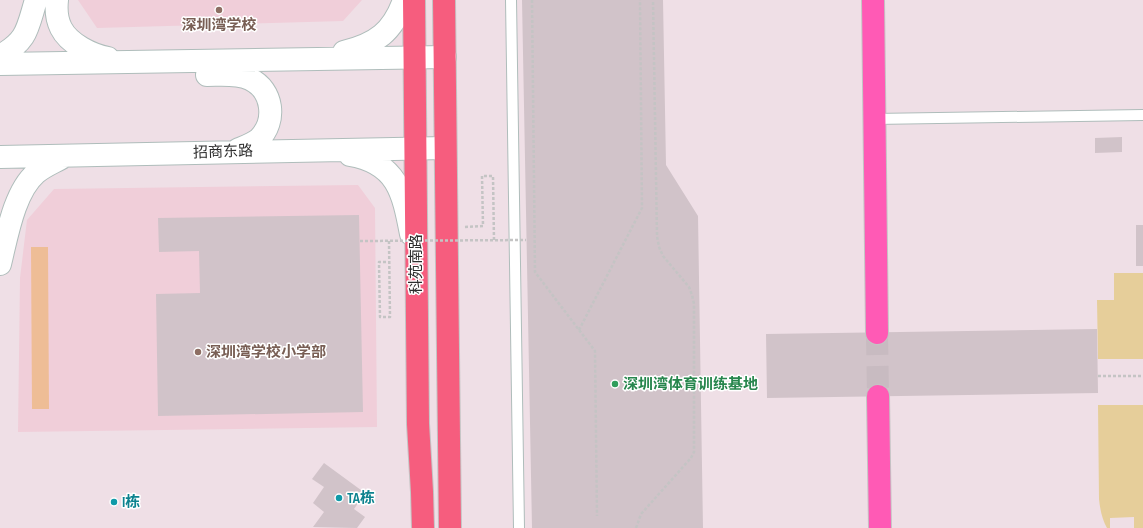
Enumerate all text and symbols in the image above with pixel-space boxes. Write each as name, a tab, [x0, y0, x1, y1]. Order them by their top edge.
marker: 深圳湾学校	[214, 5, 224, 15]
place label: 深圳湾学校	[181, 16, 257, 35]
street label: 招商东路	[193, 141, 253, 163]
street label: 科苑南路	[407, 234, 426, 294]
place label: 深圳湾学校小学部	[206, 343, 326, 362]
marker: 深圳湾学校小学部	[193, 347, 203, 357]
place label: 深圳湾体育训练基地	[623, 375, 758, 394]
marker: 深圳湾体育训练基地	[610, 379, 620, 389]
place label: TA栋	[347, 489, 375, 508]
place label: I栋	[122, 493, 140, 512]
marker: TA栋	[334, 493, 344, 503]
marker: I栋	[109, 497, 119, 507]

